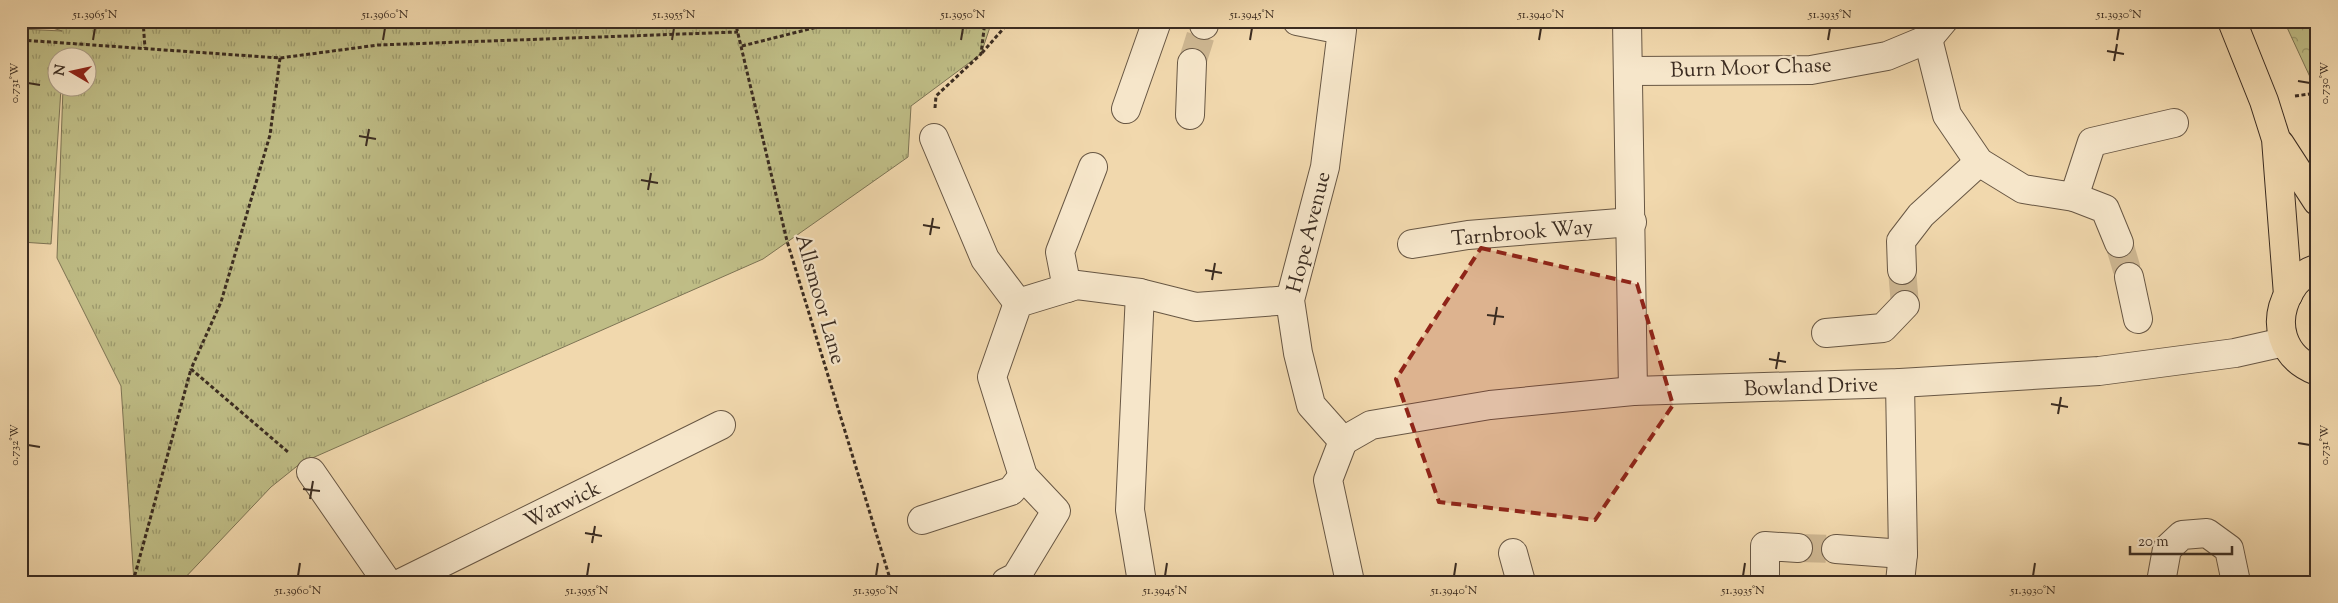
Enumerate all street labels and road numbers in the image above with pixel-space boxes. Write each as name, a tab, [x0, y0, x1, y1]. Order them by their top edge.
street label: Burn Moor Chase	[1670, 51, 1832, 87]
street label: Hope Avenue	[1280, 169, 1339, 296]
street label: Tarnbrook Way	[1450, 213, 1595, 255]
street label: Allsmoor Lane	[786, 231, 852, 368]
street label: Bowland Drive	[1743, 371, 1879, 405]
street label: Warwick	[520, 474, 607, 537]

